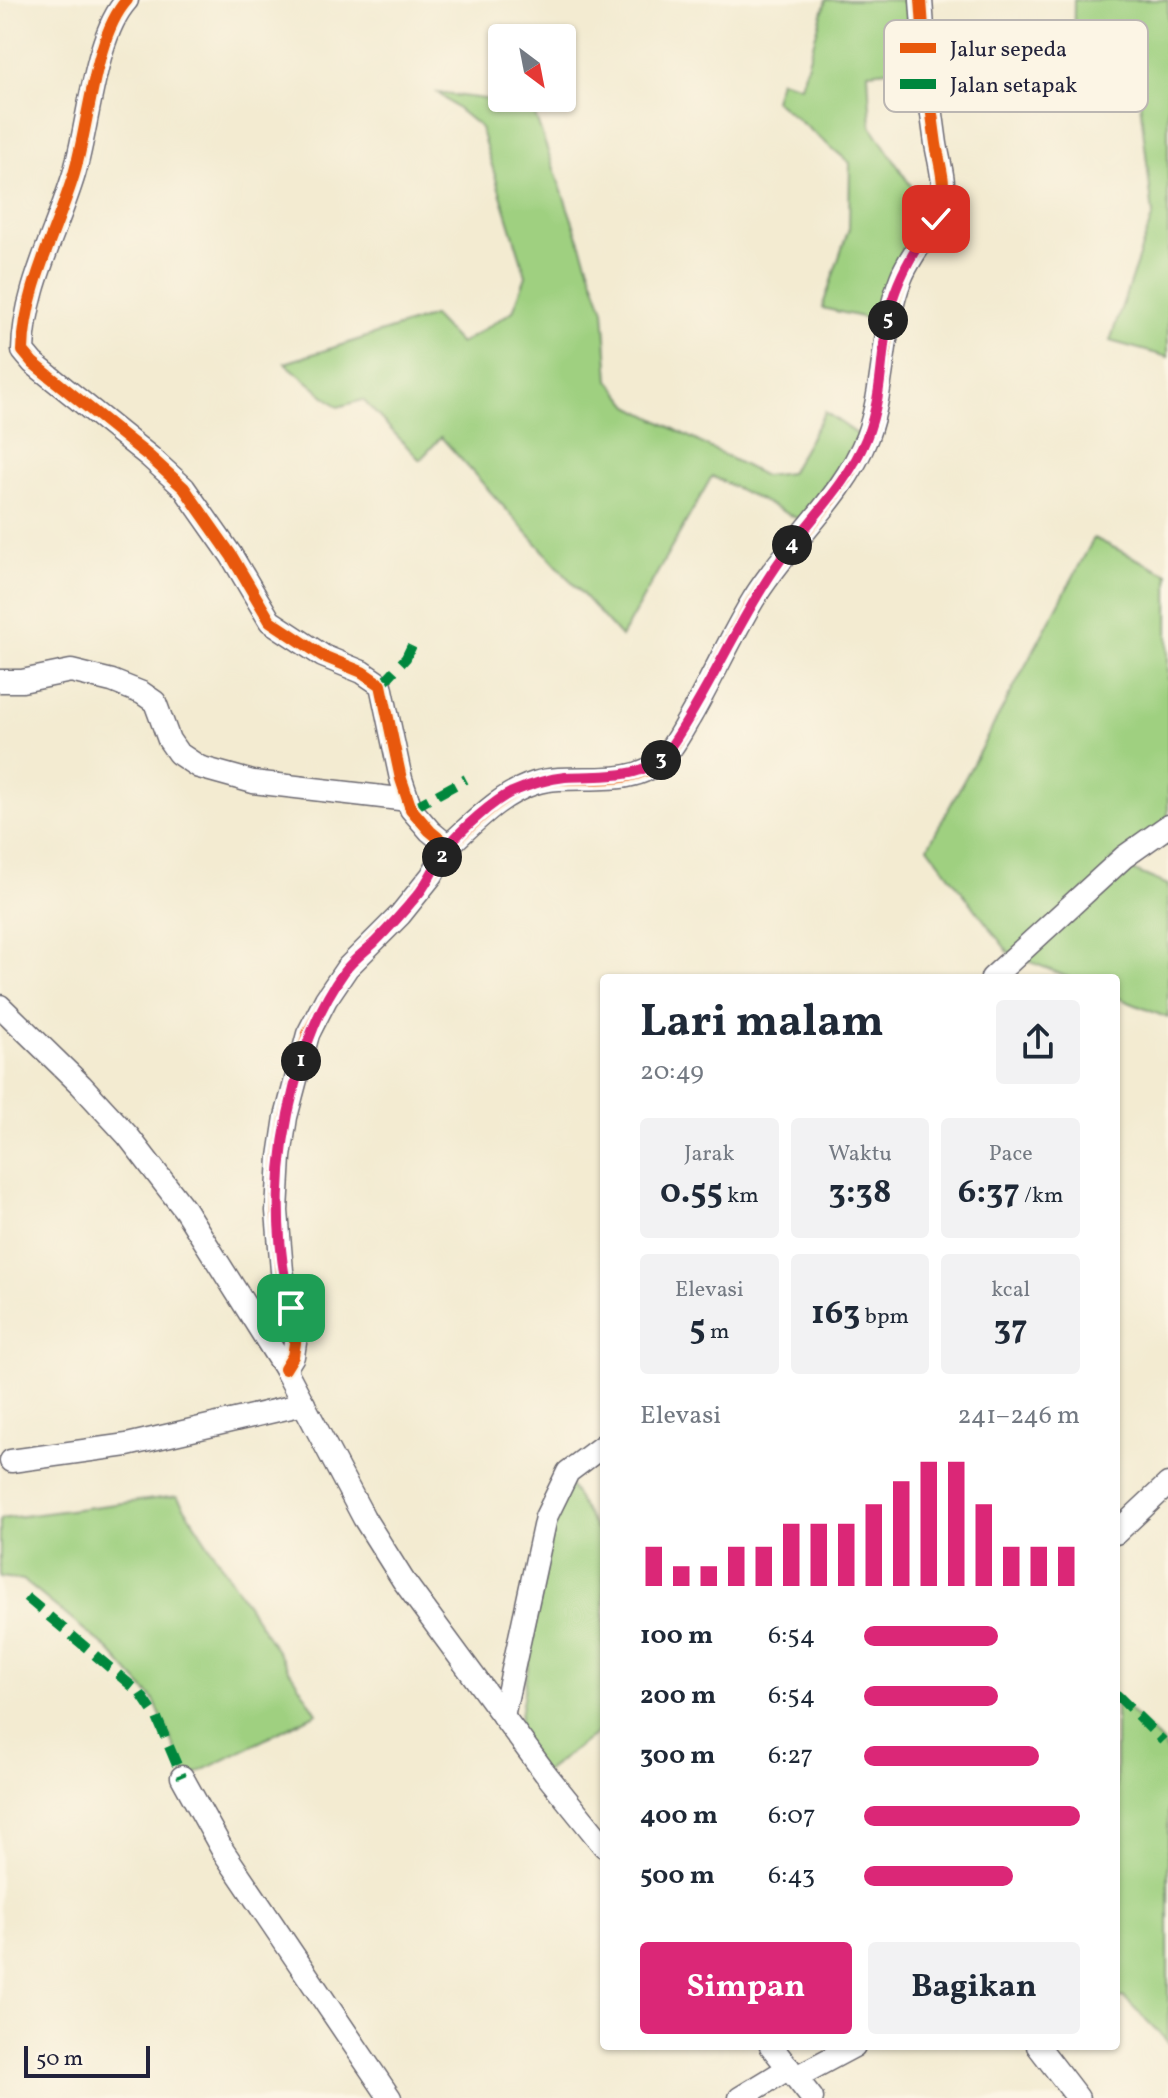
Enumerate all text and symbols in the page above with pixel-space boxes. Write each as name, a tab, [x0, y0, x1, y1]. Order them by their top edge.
legend	[884, 20, 1148, 112]
north arrow	[488, 24, 576, 112]
map controls	[488, 24, 576, 112]
text: Jalur sepeda	[950, 35, 1067, 66]
text: Jalan setapak	[950, 71, 1077, 102]
pin	[902, 185, 970, 253]
icon: check	[914, 197, 958, 241]
pin: 5	[868, 300, 908, 340]
text: 5	[883, 304, 893, 335]
pin: 4	[772, 525, 812, 565]
text: 4	[785, 529, 799, 560]
pin: 3	[641, 740, 681, 780]
text: 3	[655, 744, 667, 775]
pin: 2	[422, 837, 462, 877]
text: 2	[436, 841, 448, 872]
text: Lari malam	[640, 993, 884, 1054]
button: share	[996, 1000, 1080, 1084]
pin: 1	[281, 1041, 321, 1081]
text: 1	[297, 1045, 305, 1076]
text: 20:49	[640, 1054, 704, 1090]
text: Jarak	[684, 1139, 735, 1170]
text: Waktu	[828, 1139, 892, 1170]
text: Pace	[989, 1139, 1033, 1170]
text: 0.55	[660, 1170, 723, 1217]
text: 3:38	[829, 1170, 891, 1217]
text: 6:37	[958, 1170, 1020, 1217]
text: km	[723, 1181, 759, 1212]
text: /km	[1020, 1181, 1064, 1212]
pin	[257, 1274, 325, 1342]
text: Elevasi	[675, 1275, 744, 1306]
text: kcal	[991, 1275, 1030, 1306]
icon: arrive	[269, 1286, 313, 1330]
text: 163	[811, 1291, 860, 1338]
text: bpm	[860, 1302, 909, 1333]
text: 5	[689, 1306, 706, 1353]
text: 37	[994, 1306, 1027, 1353]
text: m	[706, 1317, 729, 1348]
text: Elevasi	[640, 1398, 721, 1434]
text: 241–246 m	[957, 1398, 1080, 1434]
text: 100 m	[640, 1618, 713, 1654]
text: 6:54	[768, 1618, 815, 1654]
text: 200 m	[640, 1678, 716, 1714]
text: 6:54	[768, 1678, 815, 1714]
text: 300 m	[640, 1738, 716, 1774]
text: 6:27	[768, 1738, 813, 1774]
text: 400 m	[640, 1798, 718, 1834]
text: 6:07	[768, 1798, 816, 1834]
text: 500 m	[640, 1858, 715, 1894]
text: 6:43	[768, 1858, 815, 1894]
button: Simpan	[640, 1942, 852, 2034]
button: Bagikan	[868, 1942, 1080, 2034]
scale bar	[24, 2042, 150, 2078]
text: 50 m	[36, 2044, 83, 2075]

